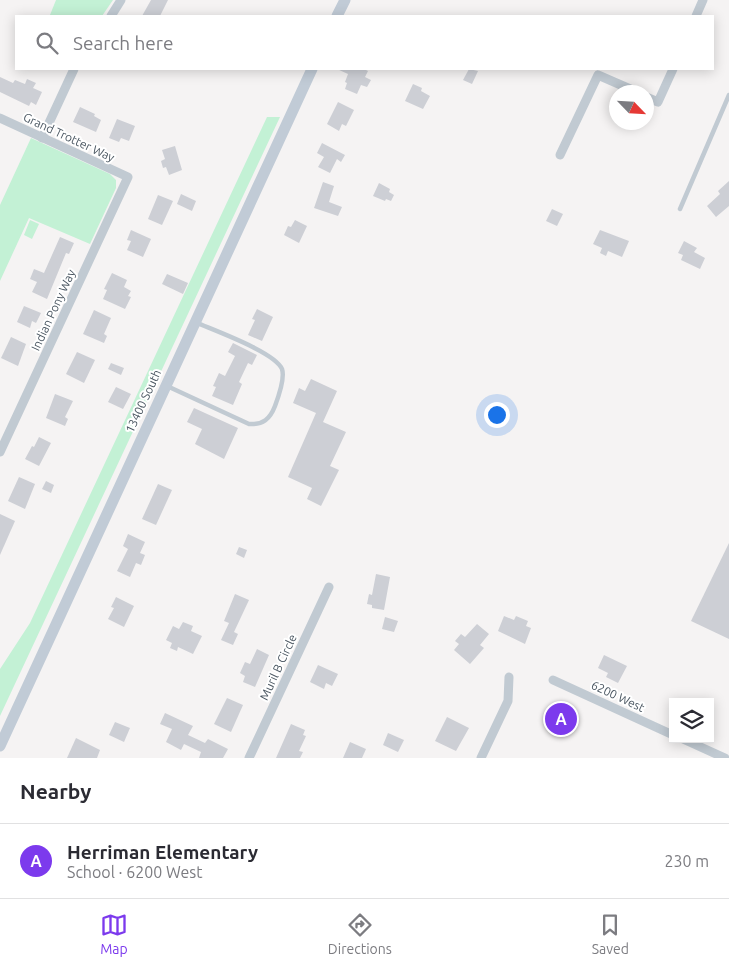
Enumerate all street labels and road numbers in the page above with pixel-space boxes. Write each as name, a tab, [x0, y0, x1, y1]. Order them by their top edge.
street label: Grand Trotter Way	[21, 110, 117, 164]
street label: Indian Pony Way	[29, 267, 78, 353]
street label: 13400 South	[123, 367, 163, 435]
street label: Muril B Circle	[257, 632, 299, 702]
street label: 6200 West	[589, 678, 647, 714]

